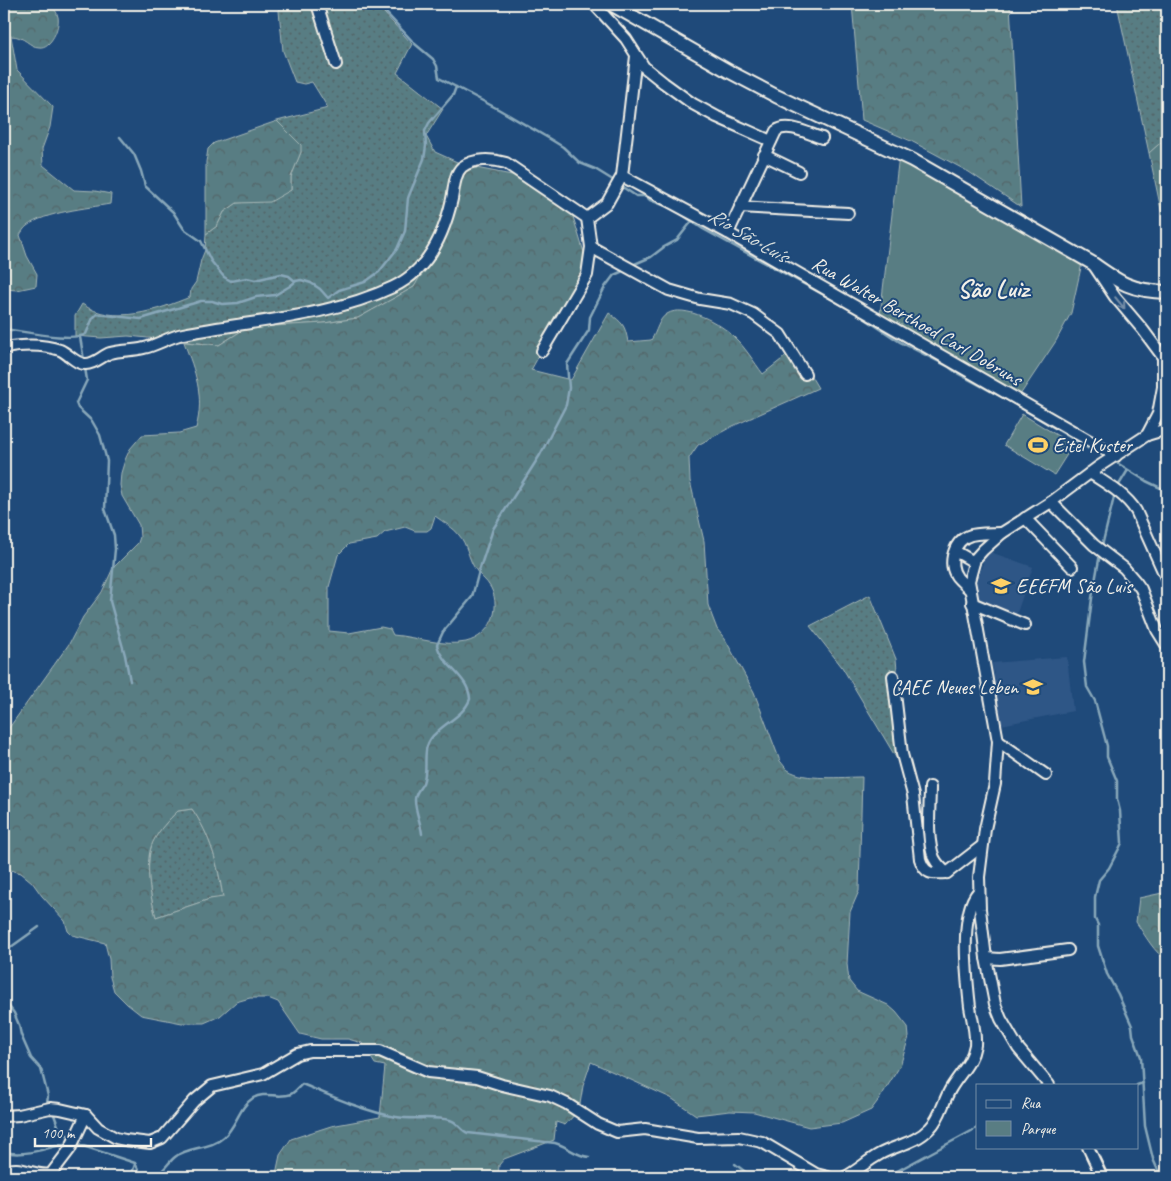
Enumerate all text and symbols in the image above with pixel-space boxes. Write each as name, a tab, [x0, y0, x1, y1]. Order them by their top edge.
water label: Rio São Luís	[704, 202, 796, 270]
street label: Rua Walter Berthoed Carl Dobruns	[808, 251, 1028, 392]
district label: São Luiz	[957, 273, 1032, 305]
one-way arrow	[1114, 296, 1126, 309]
place label: Eitel Kuster	[1053, 433, 1134, 458]
sports icon: Eitel Kuster	[1027, 434, 1049, 456]
place label: EEEFM São Luis	[1016, 574, 1134, 599]
school or university icon: EEEFM São Luis	[990, 575, 1012, 597]
place label: CAEE Neues Leben	[891, 675, 1019, 700]
school or university icon: CAEE Neues Leben	[1022, 676, 1044, 698]
legend	[976, 1084, 1138, 1148]
text: Rua	[1021, 1094, 1041, 1113]
scale bar	[35, 1116, 151, 1148]
text: Parque	[1021, 1120, 1057, 1139]
text: 100 m	[42, 1124, 76, 1143]

